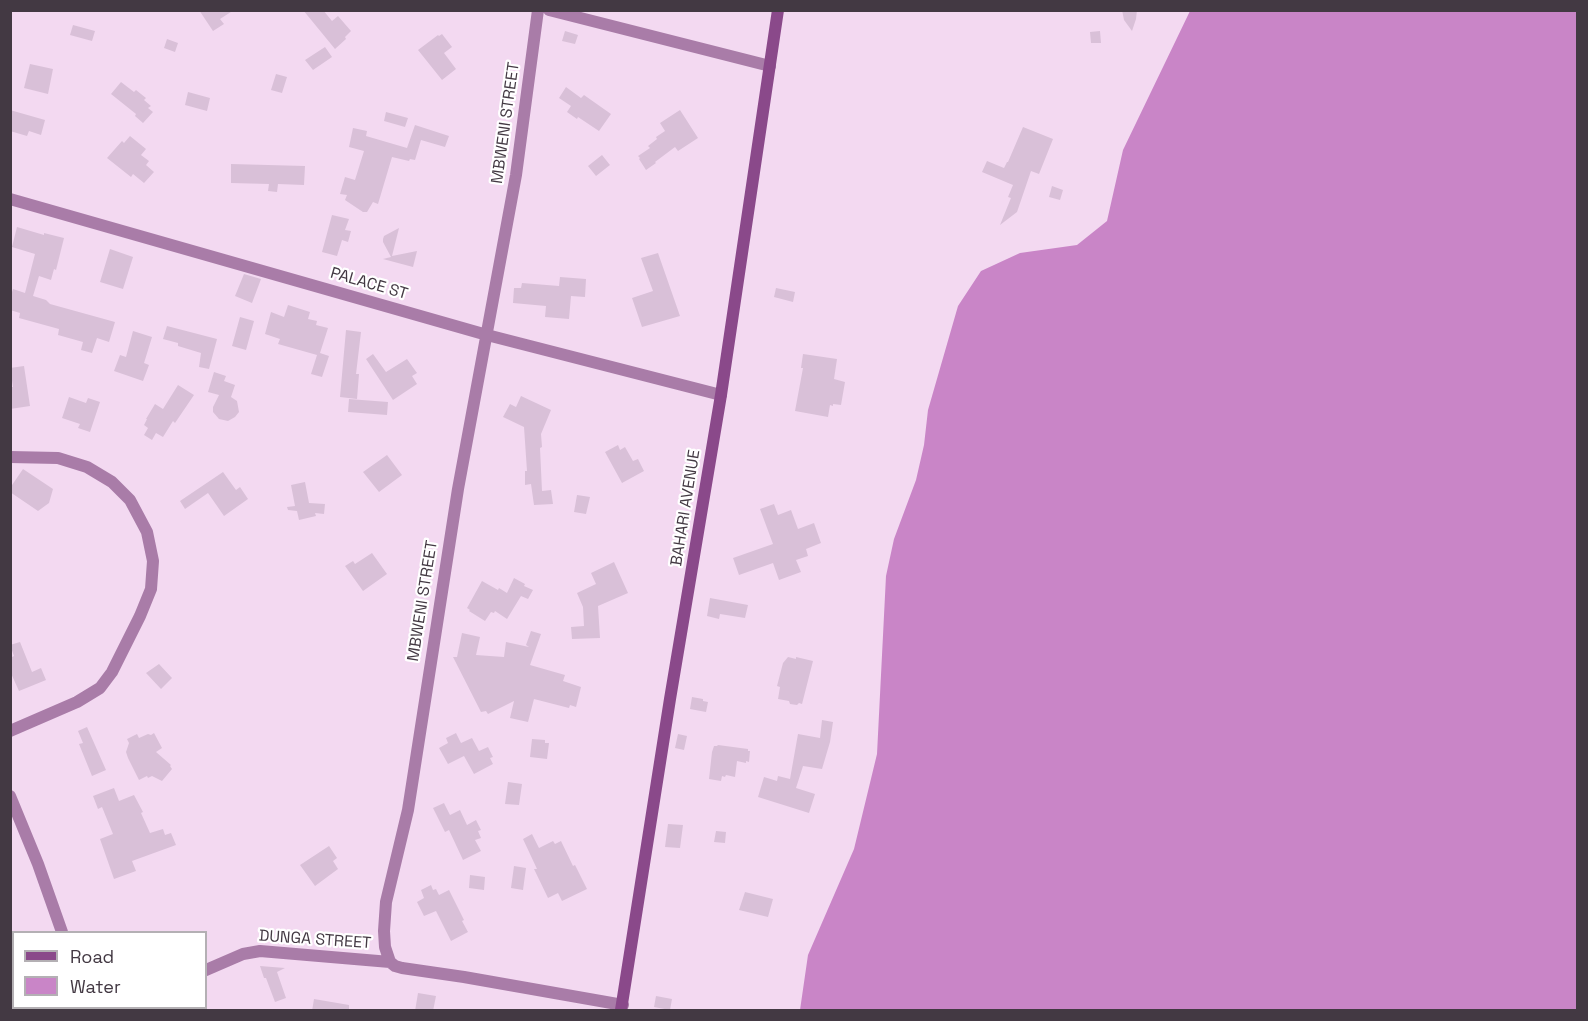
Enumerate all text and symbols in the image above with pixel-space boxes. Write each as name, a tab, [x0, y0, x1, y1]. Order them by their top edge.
street label: MBWENI STREET	[488, 61, 524, 185]
street label: PALACE ST	[328, 264, 410, 304]
street label: BAHARI AVENUE	[667, 448, 705, 568]
street label: MBWENI STREET	[404, 539, 442, 663]
street label: DUNGA STREET	[258, 926, 372, 954]
legend	[12, 931, 207, 1009]
text: Road	[70, 945, 114, 968]
text: Water	[70, 975, 121, 998]

